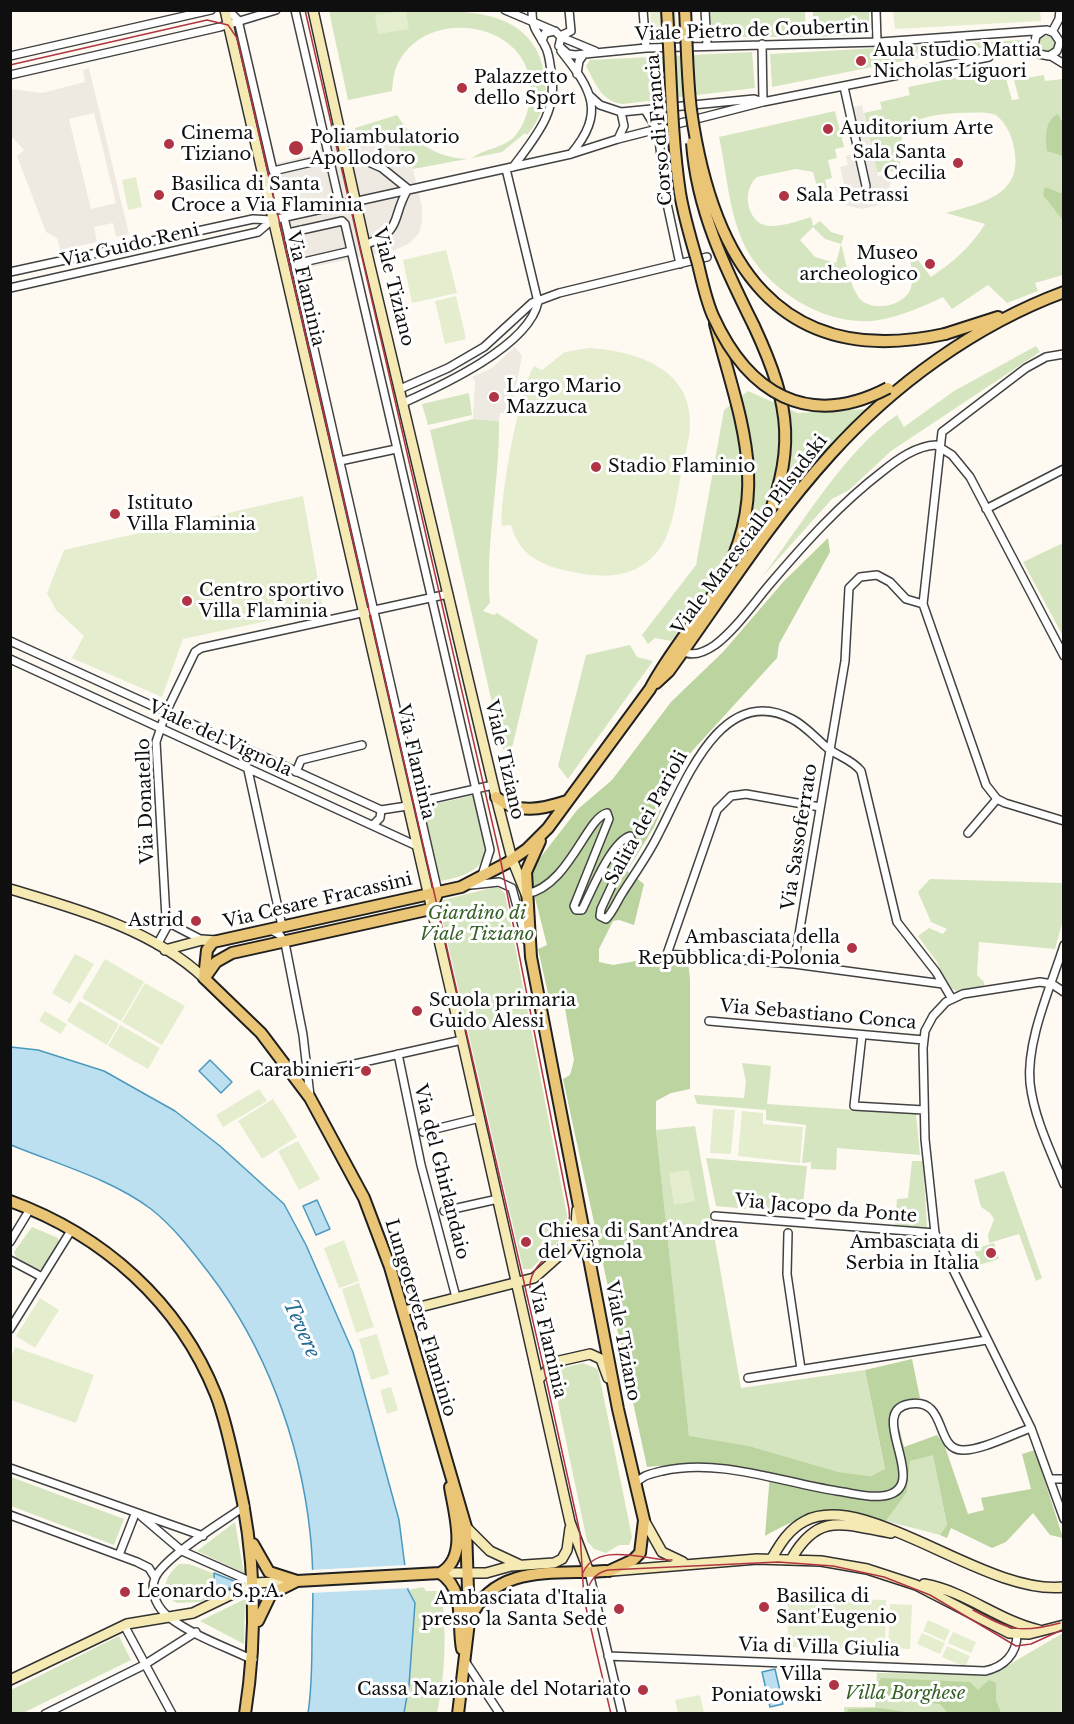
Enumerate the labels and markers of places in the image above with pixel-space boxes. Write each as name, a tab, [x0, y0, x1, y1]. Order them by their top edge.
place label: Aula studio Mattia Nicholas Liguori	[873, 40, 1041, 82]
marker: Aula studio Mattia Nicholas Liguori	[854, 54, 868, 68]
place label: Palazzetto dello Sport	[474, 67, 576, 110]
marker: Palazzetto dello Sport	[455, 81, 469, 95]
place label: Auditorium Arte	[840, 118, 993, 140]
marker: Auditorium Arte	[821, 122, 835, 136]
place label: Cinema Tiziano	[181, 123, 254, 166]
place label: Poliambulatorio Apollodoro	[310, 127, 460, 170]
marker: Cinema Tiziano	[162, 137, 176, 151]
marker: Poliambulatorio Apollodoro	[287, 139, 305, 157]
place label: Sala Santa Cecilia	[853, 142, 946, 184]
marker: Sala Santa Cecilia	[951, 156, 965, 170]
place label: Basilica di Santa Croce a Via Flaminia	[171, 174, 363, 216]
place label: Sala Petrassi	[796, 185, 909, 207]
marker: Basilica di Santa Croce a Via Flaminia	[152, 188, 166, 202]
marker: Sala Petrassi	[777, 189, 791, 203]
place label: Museo archeologico	[800, 243, 918, 286]
marker: Museo archeologico	[923, 257, 937, 271]
place label: Largo Mario Mazzuca	[506, 376, 621, 418]
marker: Largo Mario Mazzuca	[487, 390, 501, 404]
place label: Stadio Flaminio	[608, 456, 755, 478]
marker: Stadio Flaminio	[589, 460, 603, 474]
place label: Istituto Villa Flaminia	[127, 493, 256, 536]
marker: Istituto Villa Flaminia	[108, 507, 122, 521]
place label: Centro sportivo Villa Flaminia	[199, 580, 344, 622]
marker: Centro sportivo Villa Flaminia	[180, 594, 194, 608]
place label: Astrid	[128, 910, 184, 932]
marker: Astrid	[189, 914, 203, 928]
place label: Ambasciata della Repubblica di Polonia	[638, 927, 840, 970]
marker: Ambasciata della Repubblica di Polonia	[845, 941, 859, 955]
place label: Scuola primaria Guido Alessi	[429, 990, 576, 1032]
marker: Scuola primaria Guido Alessi	[410, 1004, 424, 1018]
place label: Carabinieri	[250, 1060, 354, 1082]
marker: Carabinieri	[359, 1064, 373, 1078]
place label: Chiesa di Sant'Andrea del Vignola	[538, 1221, 739, 1264]
place label: Ambasciata di Serbia in Italia	[846, 1232, 979, 1274]
marker: Chiesa di Sant'Andrea del Vignola	[519, 1235, 533, 1249]
marker: Ambasciata di Serbia in Italia	[984, 1246, 998, 1260]
place label: Leonardo S.p.A.	[137, 1581, 284, 1603]
marker: Leonardo S.p.A.	[118, 1585, 132, 1599]
place label: Basilica di Sant'Eugenio	[776, 1586, 897, 1628]
place label: Ambasciata d'Italia presso la Santa Sede	[421, 1588, 607, 1630]
marker: Basilica di Sant'Eugenio	[757, 1600, 771, 1614]
marker: Ambasciata d'Italia presso la Santa Sede	[612, 1602, 626, 1616]
place label: Villa Poniatowski	[711, 1664, 822, 1706]
marker: Villa Poniatowski	[827, 1678, 841, 1692]
place label: Cassa Nazionale del Notariato	[357, 1679, 631, 1701]
marker: Cassa Nazionale del Notariato	[636, 1683, 650, 1697]

